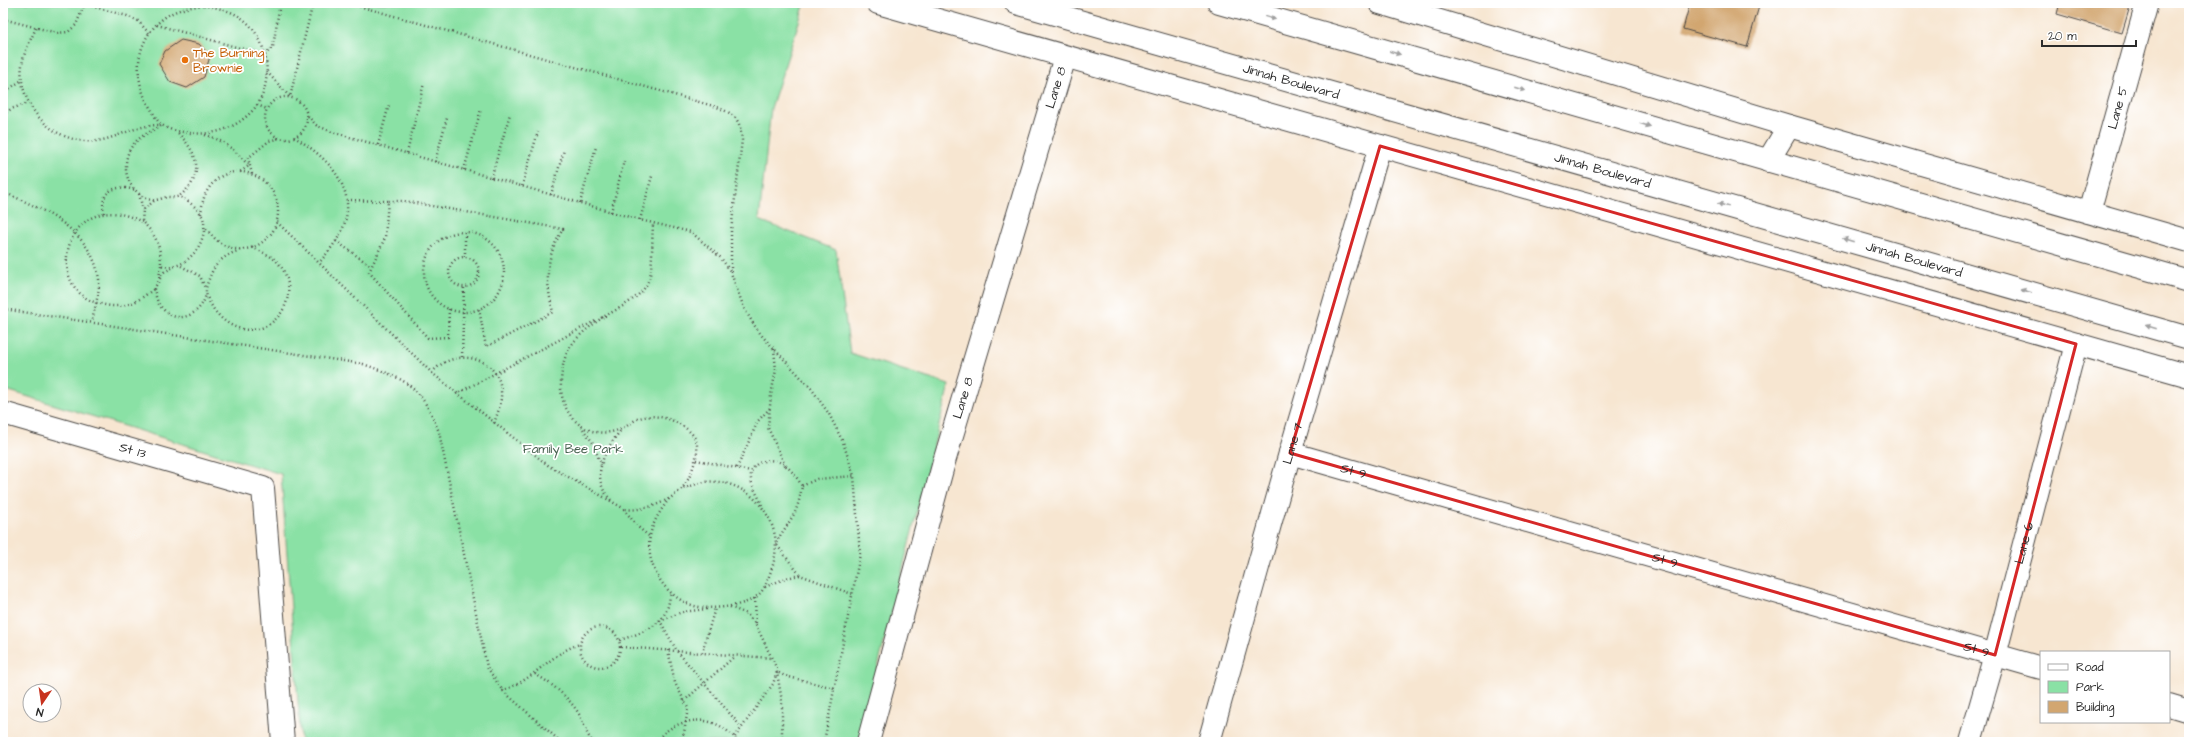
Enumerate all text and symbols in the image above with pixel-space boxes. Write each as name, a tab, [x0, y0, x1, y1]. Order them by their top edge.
one-way arrow	[1264, 15, 1276, 21]
scale bar	[2042, 22, 2136, 48]
text: 20 m	[2048, 28, 2077, 45]
place label: The Burning Brownie	[193, 44, 265, 77]
one-way arrow	[1388, 51, 1401, 57]
marker: The Burning Brownie	[180, 55, 190, 65]
street label: Jinnah Boulevard	[1241, 59, 1342, 104]
street label: Lane 8	[1041, 64, 1071, 111]
street label: Lane 5	[2103, 85, 2132, 131]
one-way arrow	[1514, 86, 1526, 92]
one-way arrow	[1639, 122, 1651, 128]
street label: Jinnah Boulevard	[1552, 148, 1653, 193]
one-way arrow	[1716, 202, 1728, 208]
one-way arrow	[1841, 237, 1853, 243]
street label: Jinnah Boulevard	[1864, 237, 1965, 282]
one-way arrow	[2020, 288, 2032, 294]
one-way arrow	[2145, 324, 2157, 330]
street label: Lane 8	[948, 374, 978, 421]
street label: Lane 7	[1278, 421, 1307, 466]
street label: St 13	[117, 438, 149, 463]
park label: Family Bee Park	[523, 440, 623, 459]
street label: St 9	[1338, 459, 1369, 483]
street label: Lane 6	[2010, 520, 2038, 566]
street label: St 9	[1650, 548, 1680, 573]
street label: St 9	[1961, 637, 1992, 662]
legend	[2040, 651, 2170, 723]
text: Road	[2076, 659, 2104, 676]
text: Park	[2076, 679, 2104, 696]
north arrow	[22, 683, 62, 723]
text: Building	[2076, 699, 2114, 717]
text: N	[35, 704, 45, 720]

